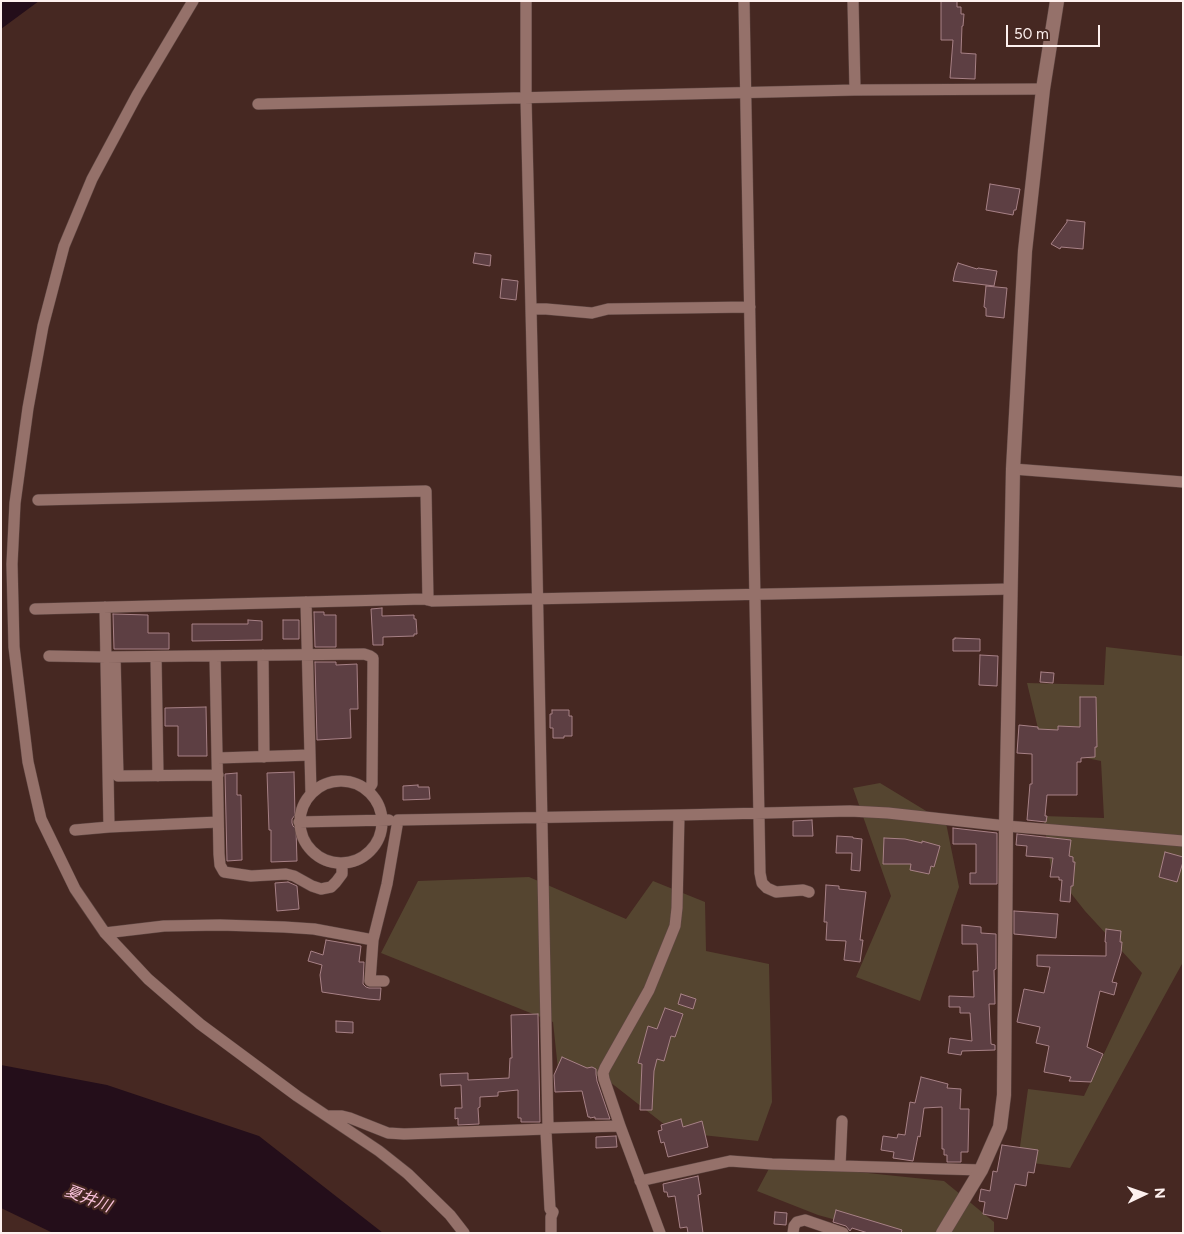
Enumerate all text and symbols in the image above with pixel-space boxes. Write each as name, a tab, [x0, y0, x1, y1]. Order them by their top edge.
scale bar	[1009, 15, 1103, 47]
text: 50 m	[1014, 25, 1049, 43]
north arrow	[1119, 1169, 1169, 1219]
water label: 夏井川	[62, 1181, 114, 1217]
text: N	[1151, 1187, 1168, 1199]

